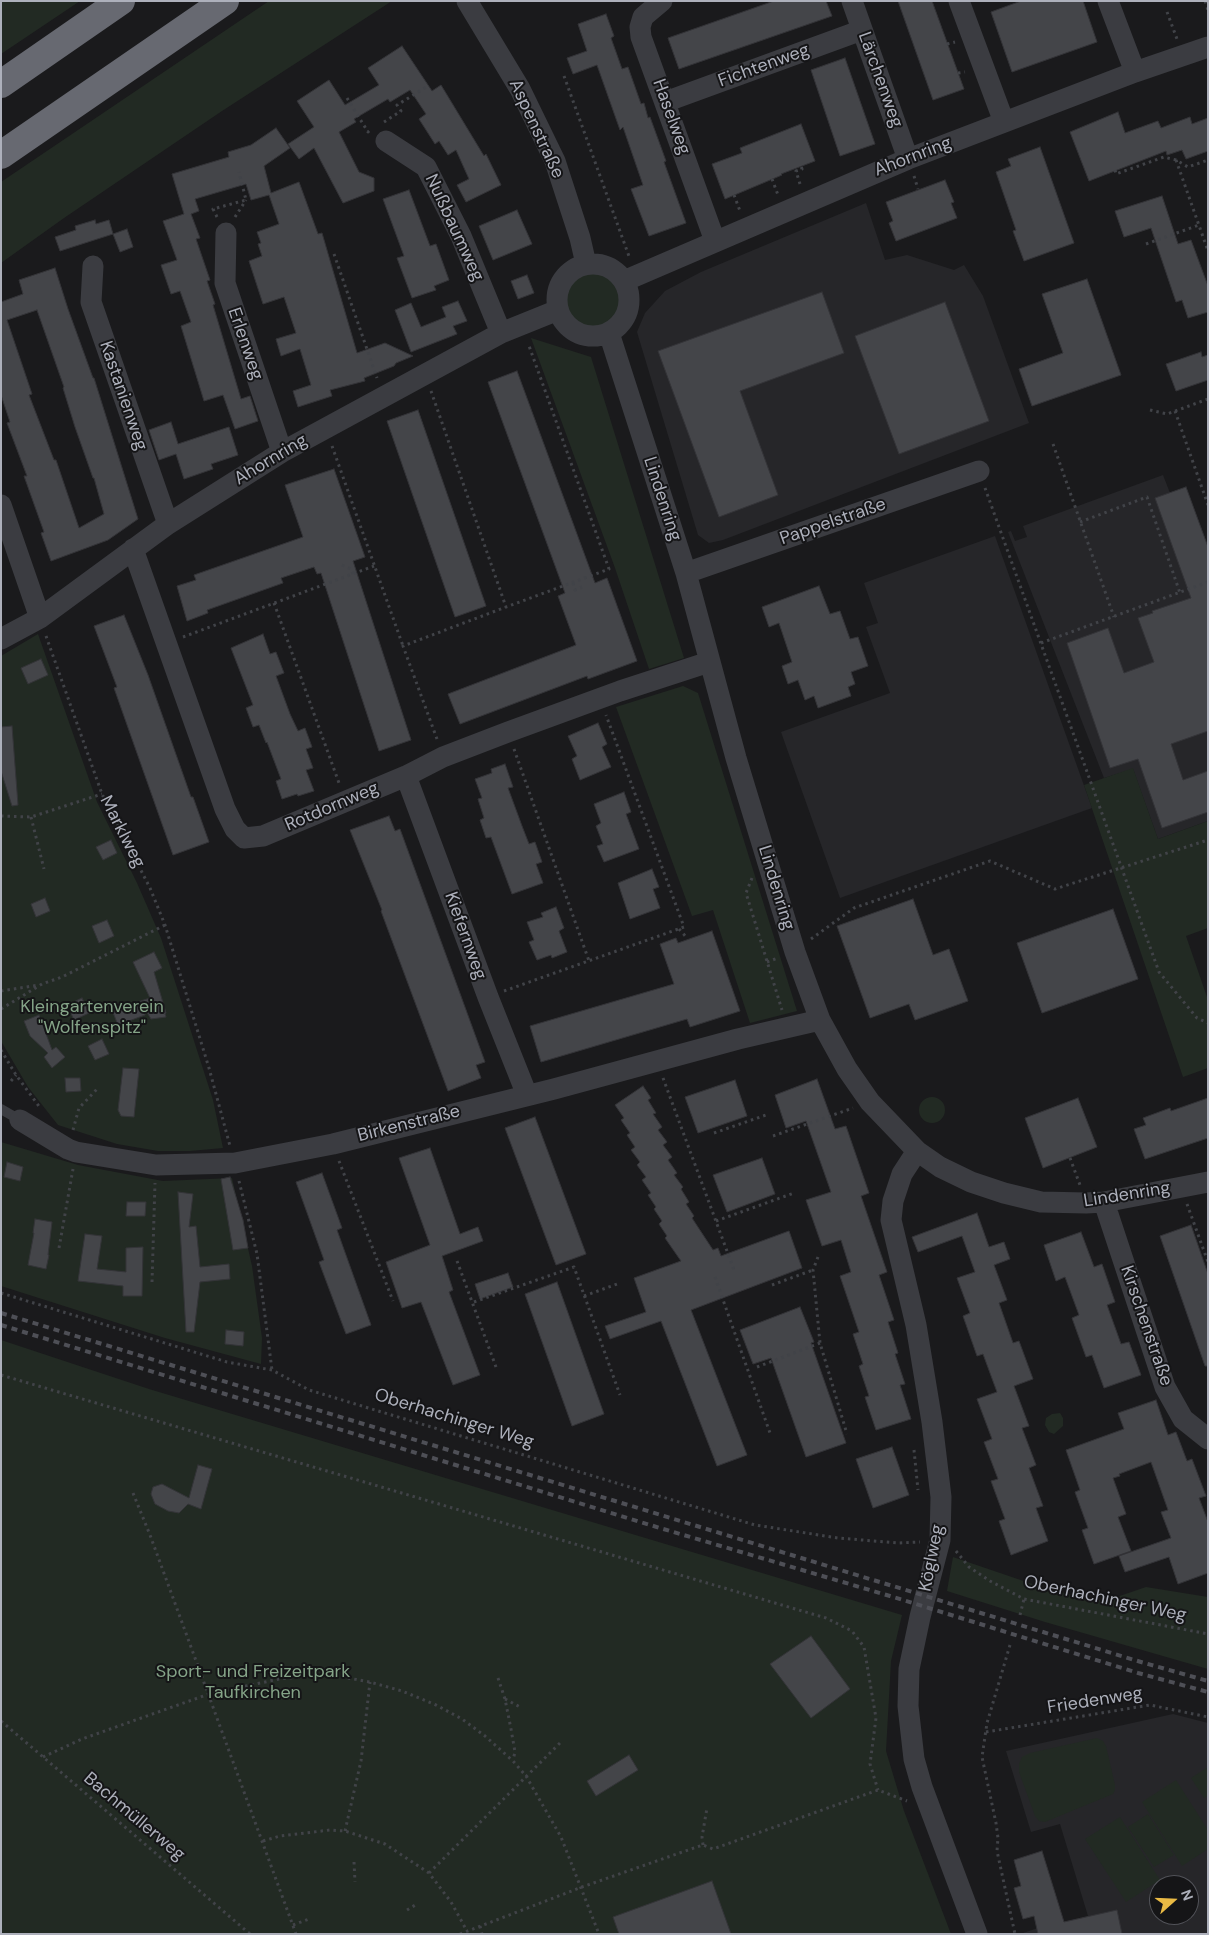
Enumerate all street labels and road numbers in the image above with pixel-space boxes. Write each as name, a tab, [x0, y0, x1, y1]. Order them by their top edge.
street label: Lärchenweg	[853, 29, 907, 131]
street label: Fichtenweg	[715, 40, 813, 92]
street label: Aspenstraße	[504, 76, 568, 182]
street label: Haselweg	[647, 76, 695, 158]
street label: Ahornring	[871, 132, 955, 182]
street label: Nußbaumweg	[420, 171, 488, 285]
street label: Erlenweg	[223, 305, 267, 383]
street label: Kastanienweg	[94, 338, 152, 454]
street label: Ahornring	[231, 430, 311, 490]
street label: Lindenring	[638, 454, 686, 544]
street label: Pappelstraße	[777, 494, 889, 550]
street label: Rotdornweg	[282, 778, 382, 836]
street label: Marklweg	[95, 792, 149, 872]
street label: Lindenring	[753, 843, 799, 933]
street label: Kiefernweg	[439, 889, 491, 983]
street label: Birkenstraße	[356, 1101, 462, 1147]
street label: Lindenring	[1082, 1178, 1172, 1212]
street label: Kirschenstraße	[1115, 1263, 1177, 1389]
street label: Oberhachinger Weg	[372, 1384, 536, 1454]
street label: Köglweg	[915, 1523, 949, 1593]
street label: Oberhachinger Weg	[1022, 1571, 1188, 1627]
street label: Friedenweg	[1046, 1683, 1144, 1719]
street label: Bachmüllerweg	[79, 1768, 189, 1866]

